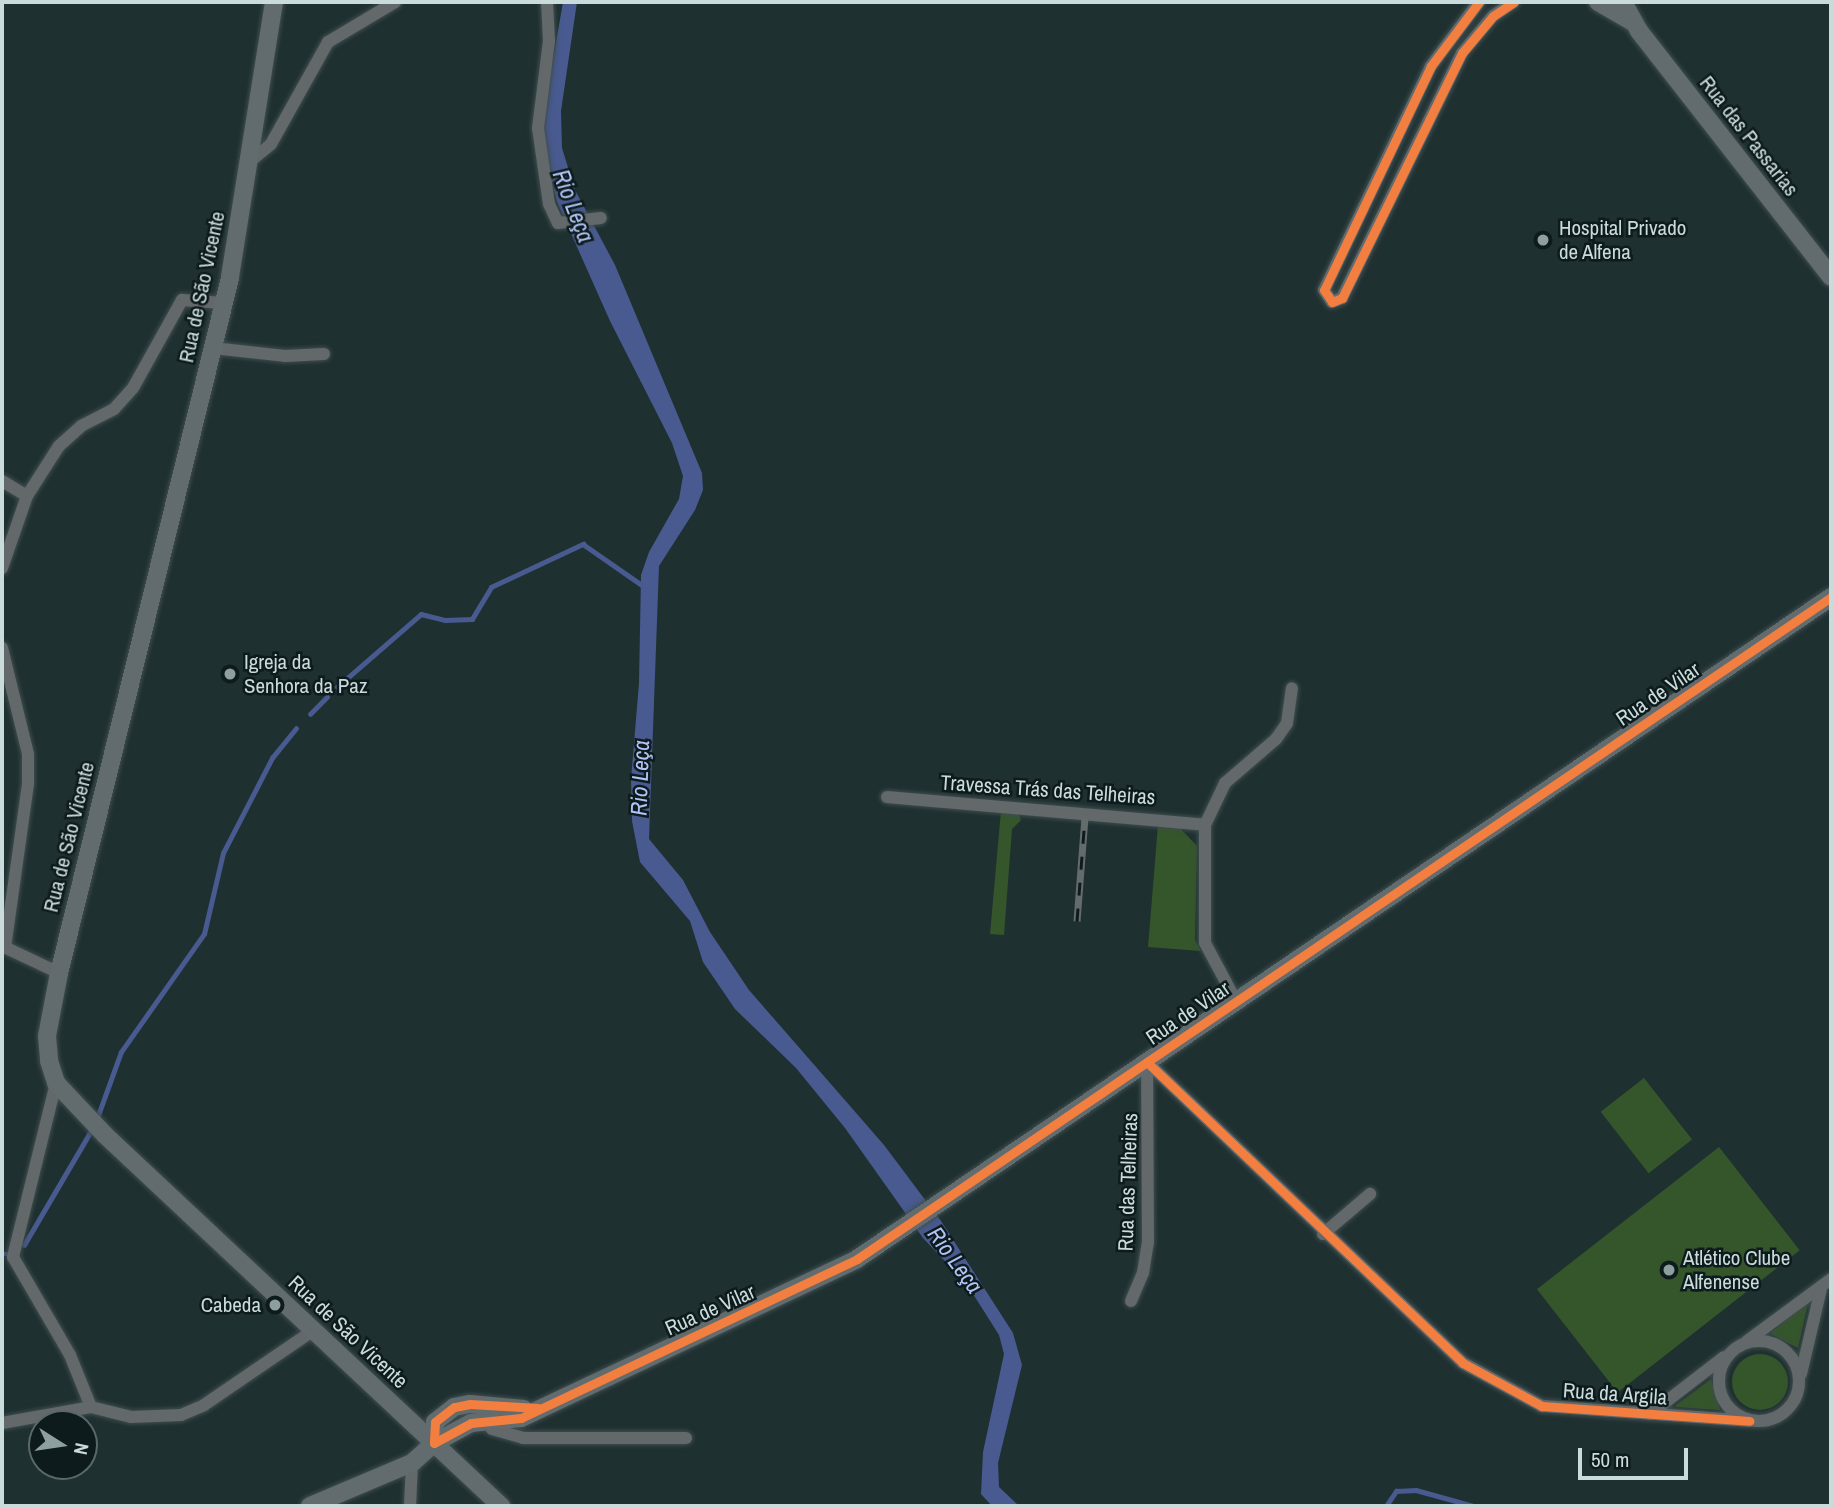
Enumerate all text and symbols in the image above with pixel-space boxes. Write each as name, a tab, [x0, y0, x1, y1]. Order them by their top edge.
street label: Rua das Passarias	[1694, 71, 1804, 201]
water label: Rio Leça	[547, 166, 599, 246]
street label: Rua de São Vicente	[174, 209, 230, 365]
place label: Hospital Privado de Alfena	[1559, 215, 1686, 265]
marker: Hospital Privado de Alfena	[1533, 230, 1553, 250]
place label: Igreja da Senhora da Paz	[244, 649, 368, 699]
street label: Rua de Vilar	[1611, 657, 1705, 731]
marker: Igreja da Senhora da Paz	[222, 666, 238, 682]
water label: Rio Leça	[625, 740, 655, 816]
street label: Rua de São Vicente	[38, 759, 100, 915]
street label: Travessa Trás das Telheiras	[939, 770, 1157, 810]
street label: Rua de Vilar	[1141, 976, 1235, 1050]
street label: Rua das Telheiras	[1113, 1112, 1143, 1252]
water label: Rio Leça	[922, 1221, 988, 1299]
place label: Atlético Clube Alfenense	[1683, 1245, 1790, 1295]
marker: Atlético Clube Alfenense	[1661, 1262, 1677, 1278]
street label: Rua de São Vicente	[283, 1270, 413, 1394]
street label: Rua de Vilar	[661, 1279, 759, 1341]
place label: Cabeda	[201, 1292, 261, 1318]
marker: Cabeda	[267, 1297, 283, 1313]
street label: Rua da Argila	[1562, 1378, 1668, 1410]
north arrow	[28, 1410, 98, 1480]
scale bar	[1581, 1434, 1691, 1478]
text: N	[68, 1441, 95, 1457]
text: 50 m	[1591, 1445, 1629, 1474]

